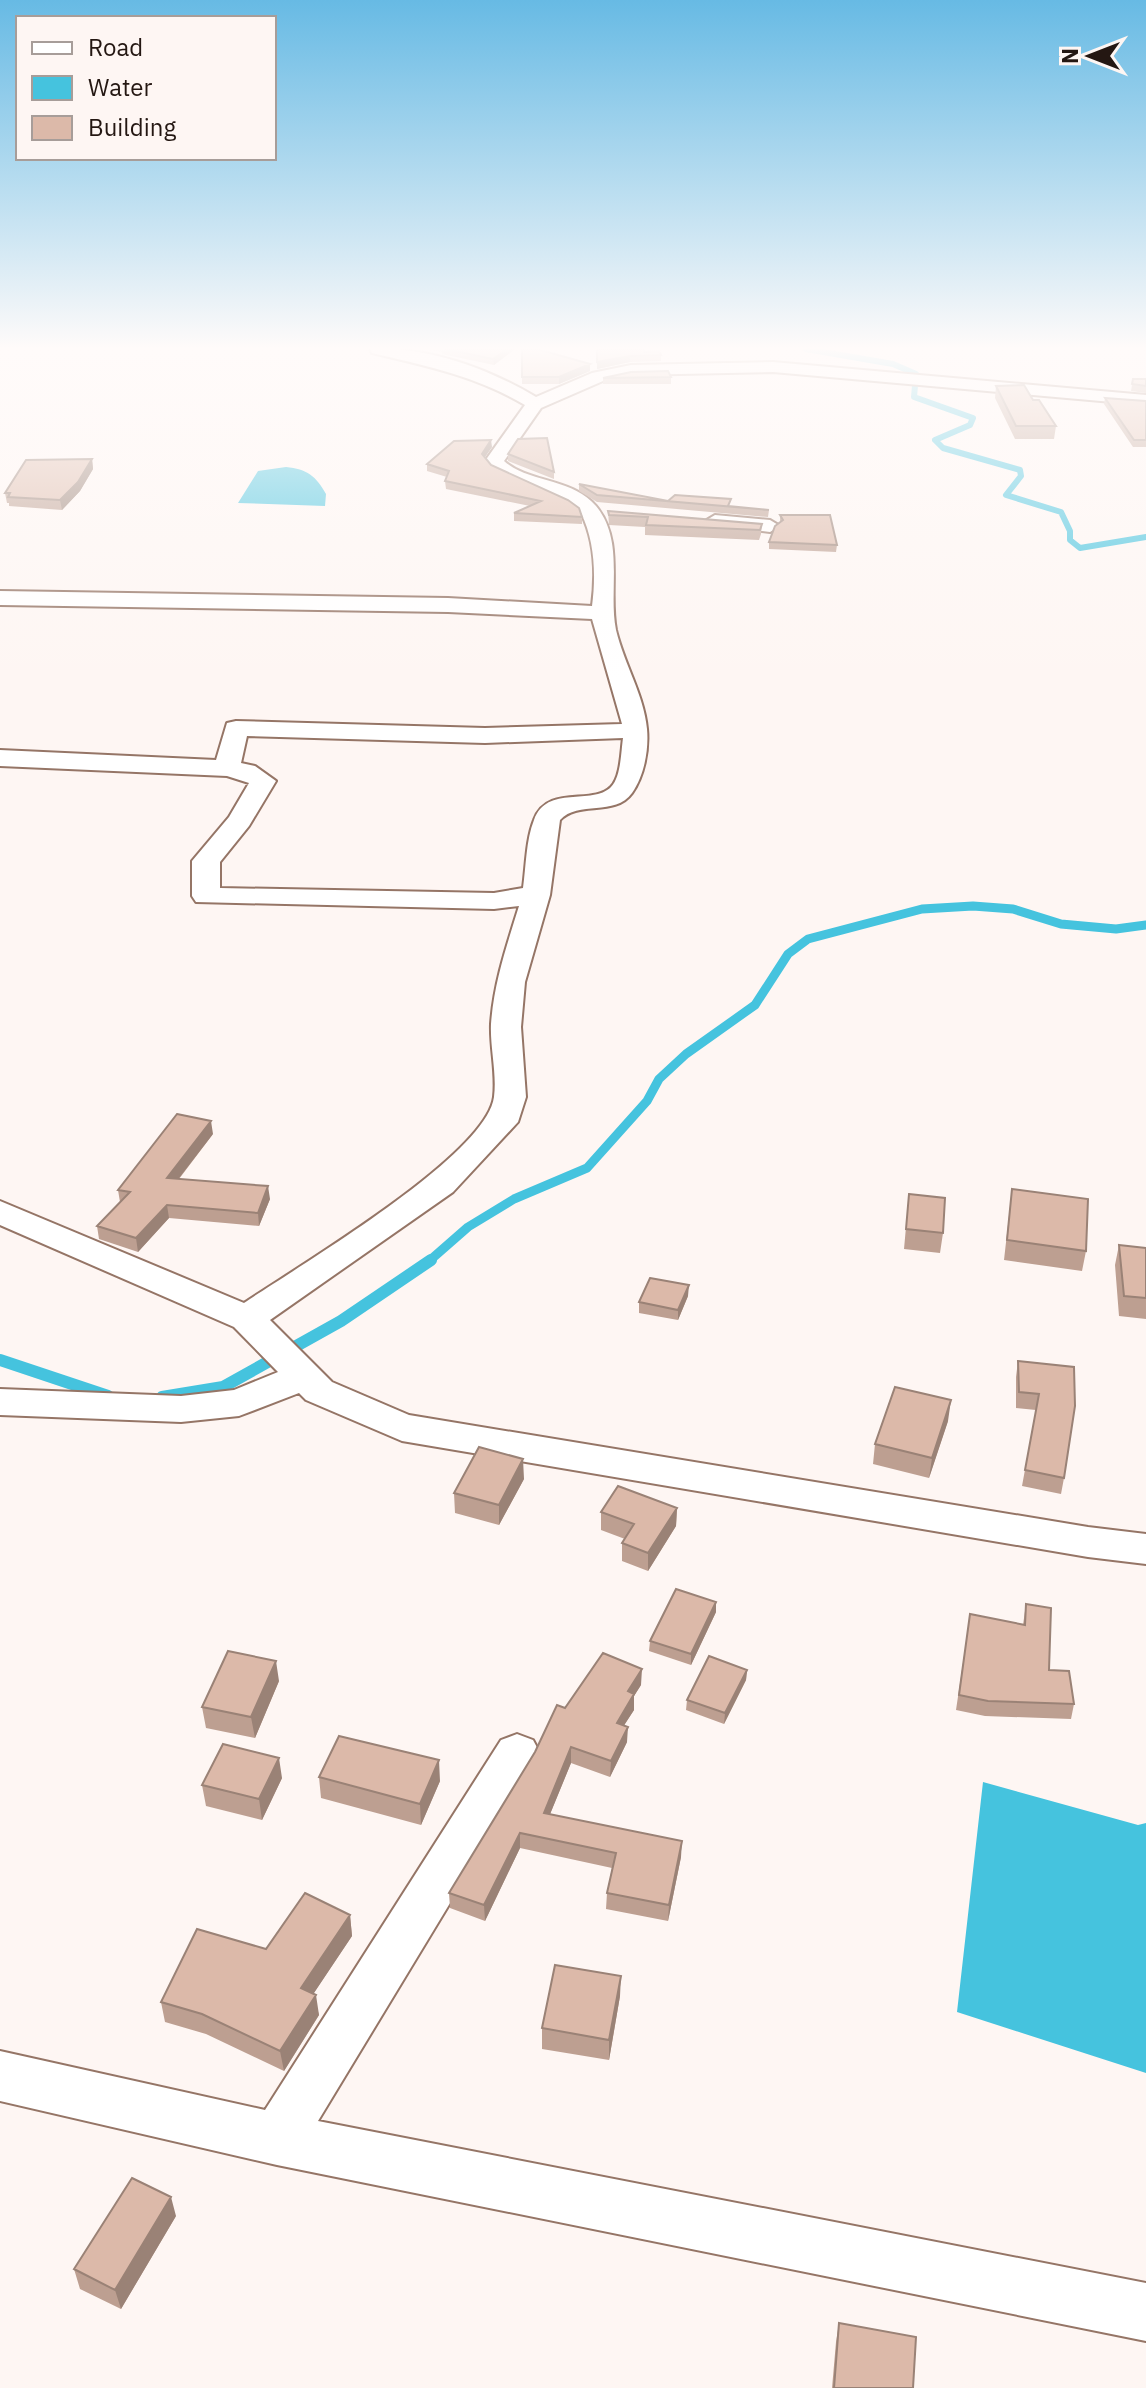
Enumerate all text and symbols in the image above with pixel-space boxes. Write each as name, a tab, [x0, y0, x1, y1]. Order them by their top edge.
legend	[16, 16, 276, 160]
north arrow	[1050, 16, 1130, 96]
text: Road	[88, 31, 143, 63]
text: N	[1055, 48, 1084, 64]
text: Water	[88, 71, 152, 103]
text: Building	[88, 111, 176, 143]

